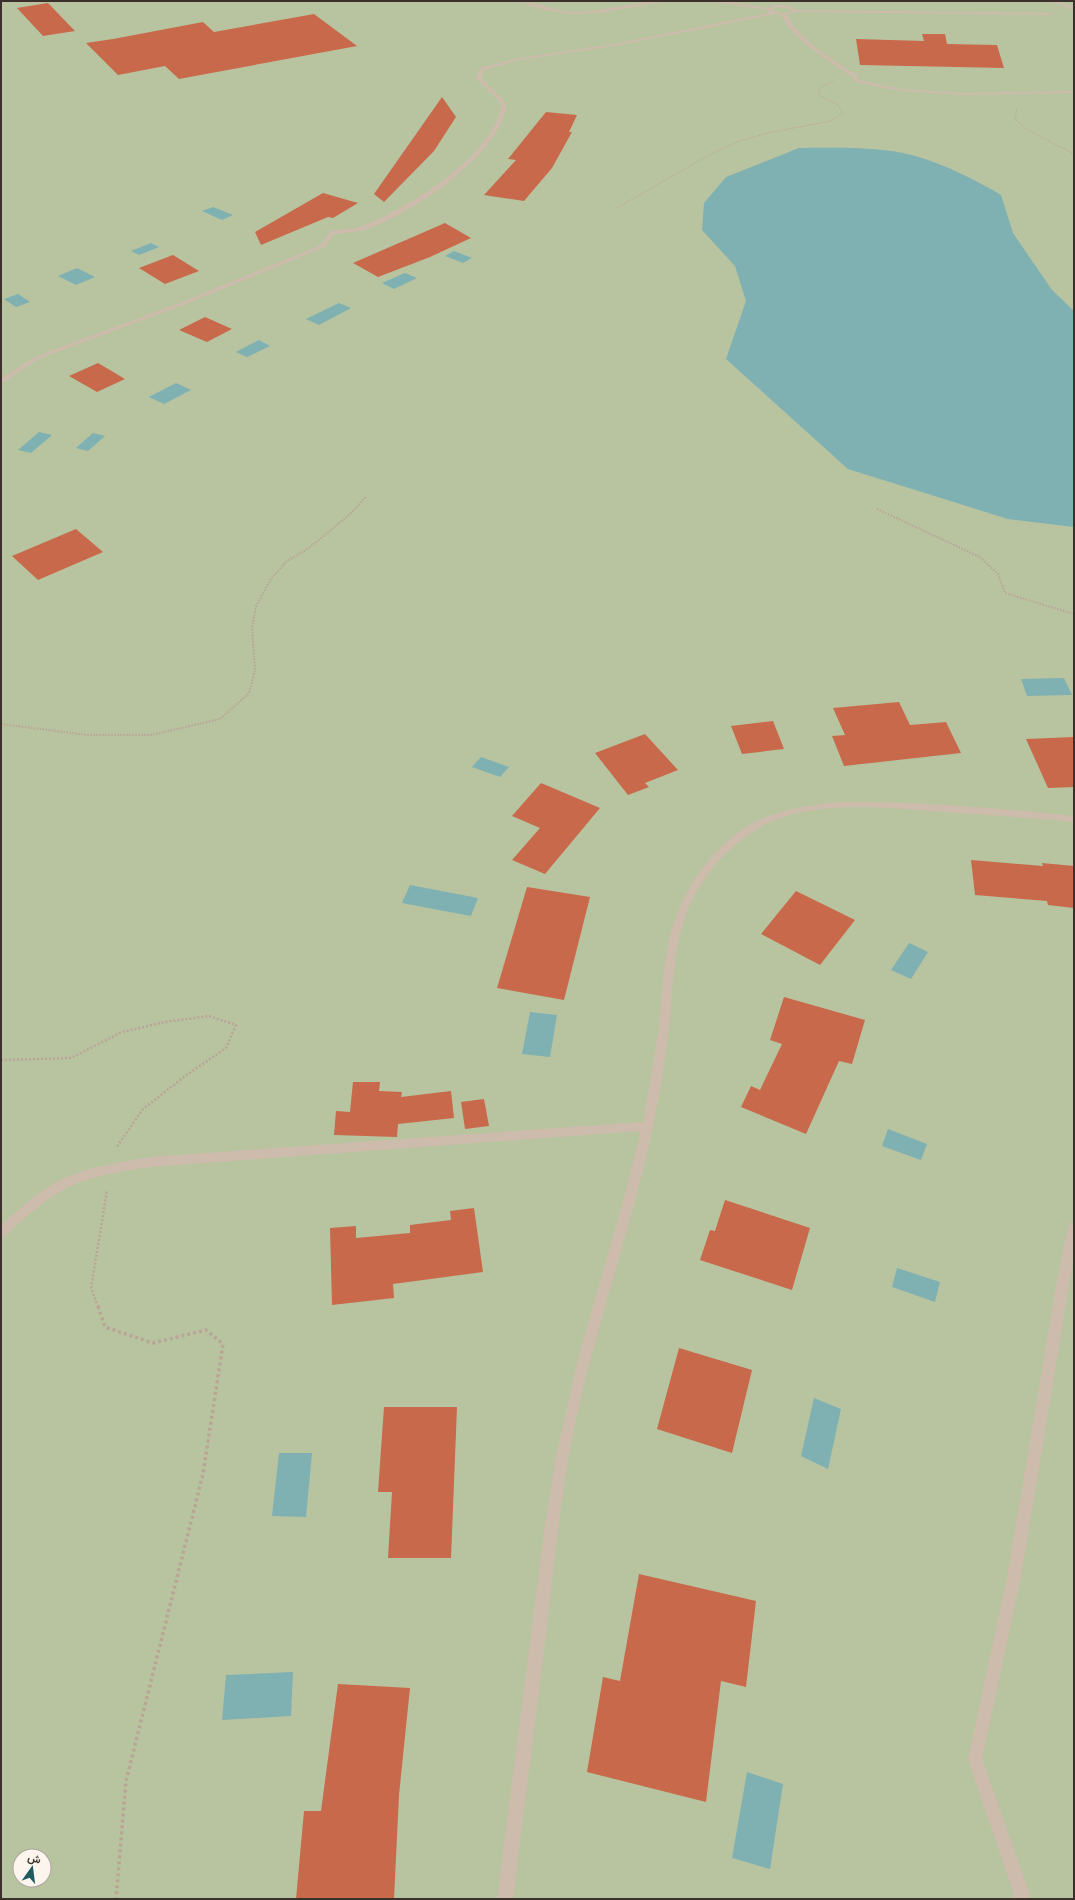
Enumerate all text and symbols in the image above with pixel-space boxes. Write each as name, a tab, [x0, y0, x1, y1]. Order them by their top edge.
north arrow	[12, 1848, 52, 1888]
text: ش	[26, 1850, 43, 1867]

